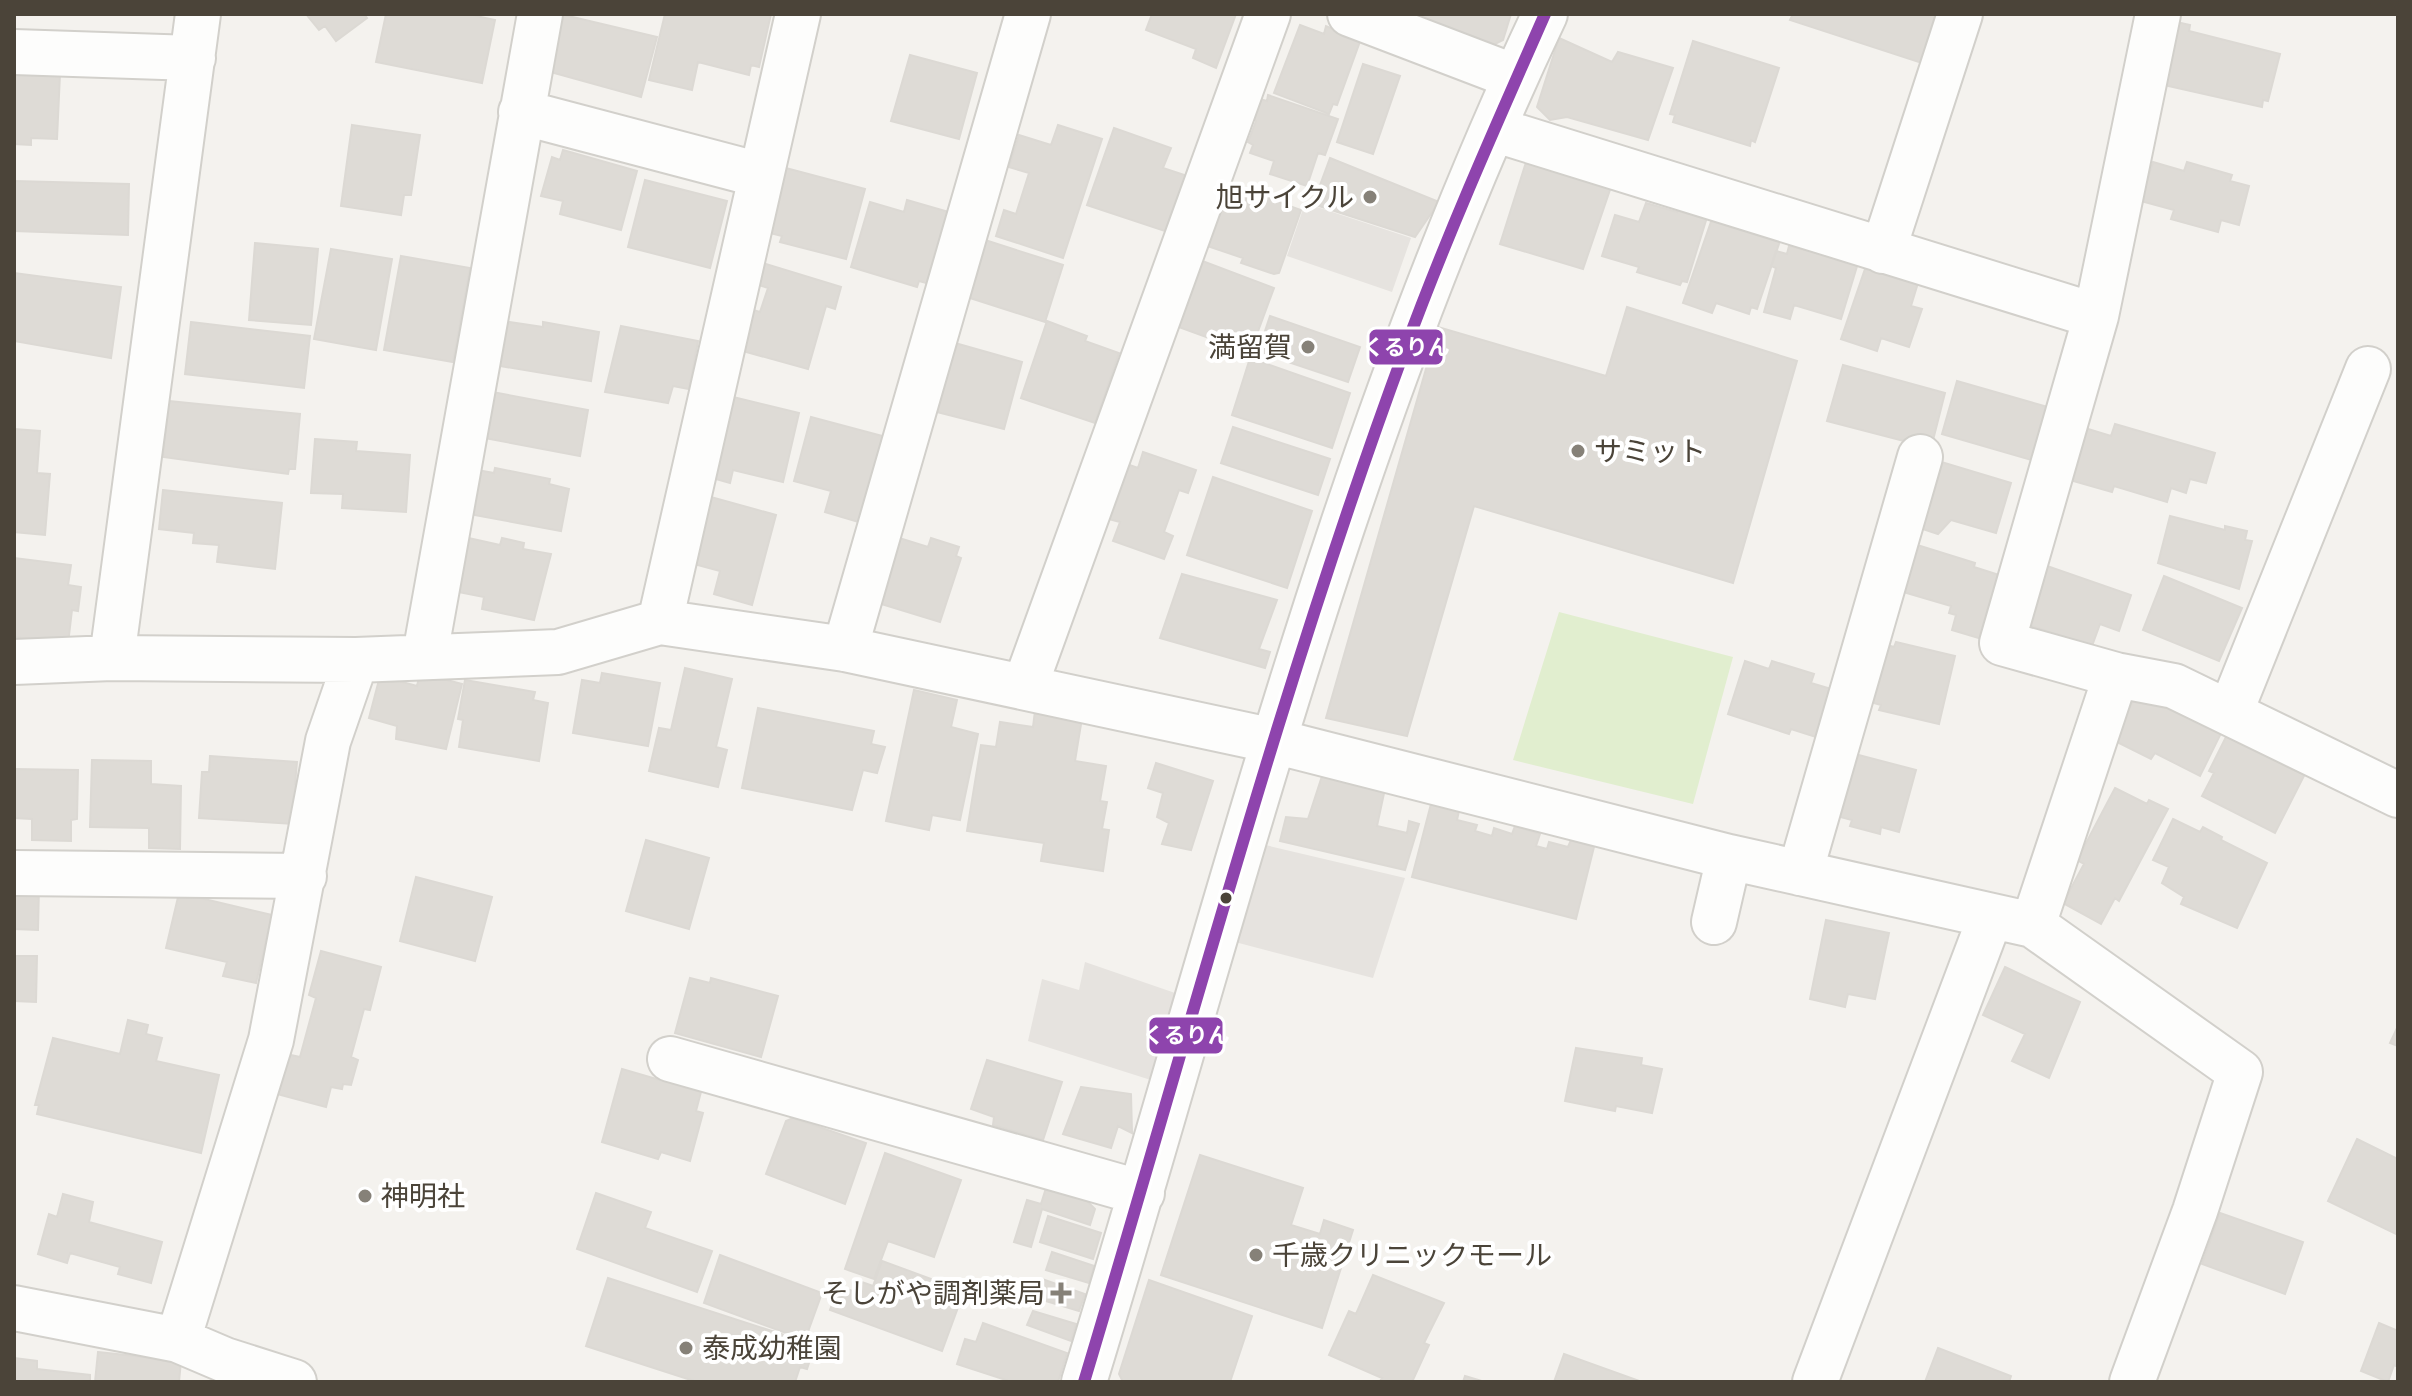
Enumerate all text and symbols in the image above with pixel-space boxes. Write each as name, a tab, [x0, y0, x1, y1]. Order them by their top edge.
place label: 旭サイクル	[1215, 181, 1354, 214]
marker: 旭サイクル	[1361, 188, 1379, 206]
line badge: くるりん	[1368, 328, 1444, 366]
place label: 満留賀	[1208, 331, 1292, 364]
text: くるりん	[1362, 335, 1450, 360]
marker: 満留賀	[1299, 338, 1317, 356]
place label: サミット	[1594, 435, 1706, 468]
marker: サミット	[1569, 442, 1587, 460]
unlabelled marker	[1218, 890, 1234, 906]
line badge: くるりん	[1148, 1016, 1224, 1055]
text: くるりん	[1142, 1023, 1230, 1048]
place label: 神明社	[381, 1180, 465, 1213]
marker: 神明社	[356, 1187, 374, 1205]
place label: 千歳クリニックモール	[1272, 1239, 1552, 1272]
marker: 千歳クリニックモール	[1247, 1246, 1265, 1264]
place label: そしがや調剤薬局	[821, 1277, 1045, 1310]
marker: そしがや調剤薬局	[1052, 1284, 1070, 1302]
place label: 泰成幼稚園	[702, 1332, 842, 1365]
marker: 泰成幼稚園	[677, 1339, 695, 1357]

